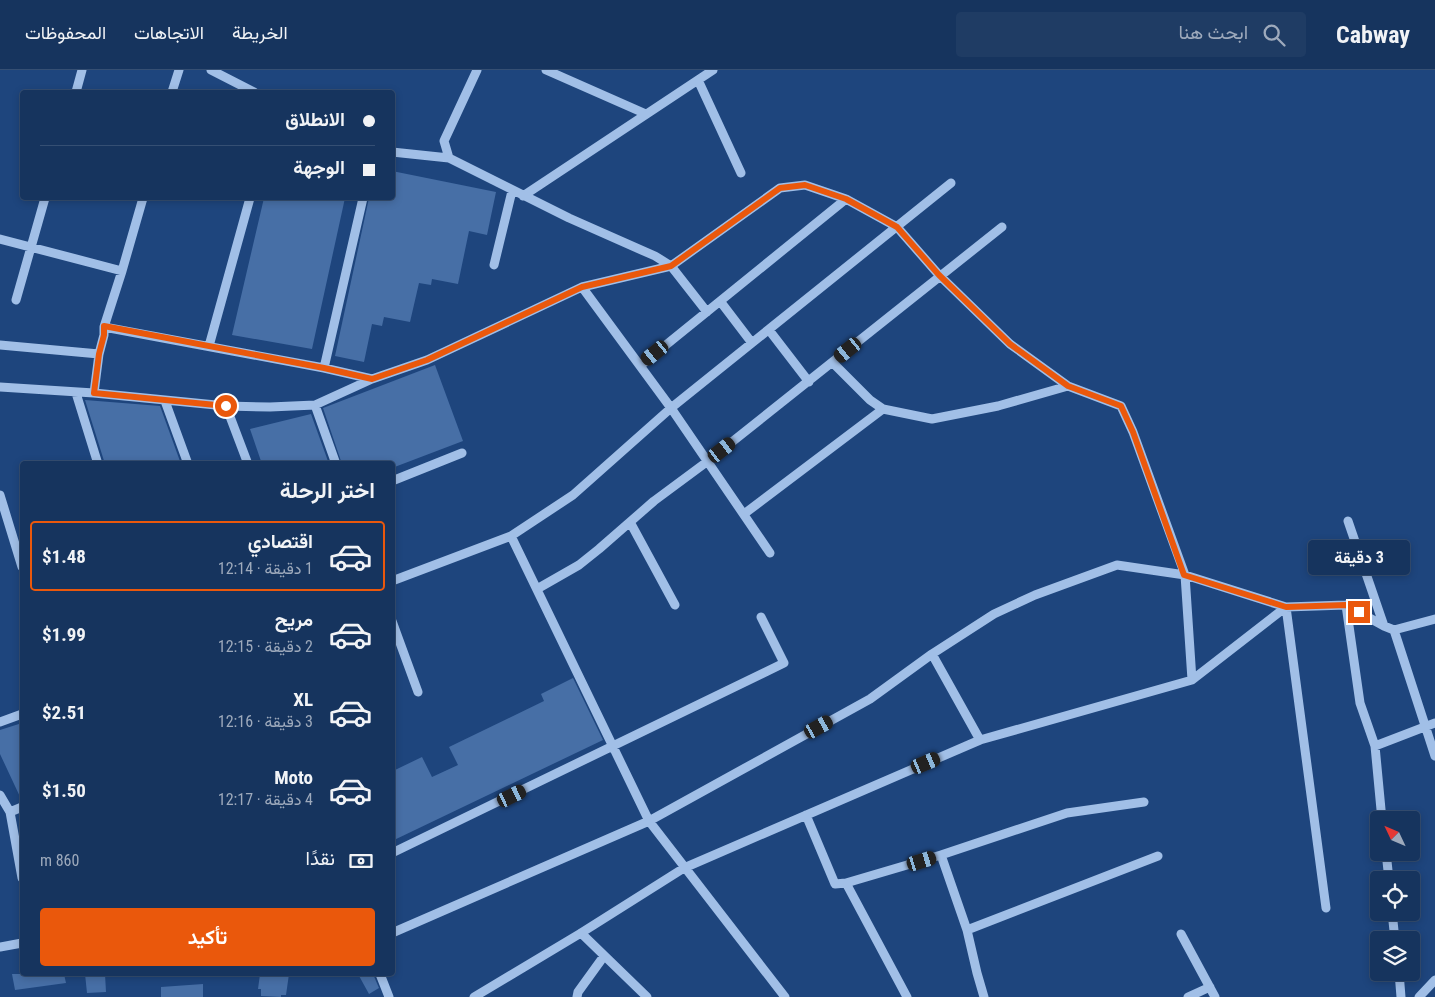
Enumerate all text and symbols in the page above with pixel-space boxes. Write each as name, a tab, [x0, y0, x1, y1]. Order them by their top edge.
search box	[956, 12, 1306, 57]
text: ابحث هنا	[1179, 21, 1248, 44]
icon: search	[1260, 21, 1288, 49]
text: Cabway	[1336, 21, 1410, 49]
text: المحفوظات	[25, 22, 106, 43]
text: الاتجاهات	[134, 22, 204, 43]
text: الخريطة	[232, 22, 288, 43]
text: الانطلاق	[285, 108, 345, 131]
text: الوجهة	[293, 156, 345, 179]
car	[831, 335, 864, 365]
car	[638, 338, 671, 368]
route start	[215, 395, 237, 417]
car	[705, 435, 738, 465]
text: اختر الرحلة	[280, 478, 375, 503]
text: اقتصادي	[248, 530, 313, 553]
icon: car	[328, 534, 373, 579]
callout: 3 دقيقة	[1308, 540, 1410, 574]
text: $1.48	[42, 545, 86, 568]
text: 3 دقيقة	[1334, 548, 1384, 567]
text: 1 دقيقة · 12:14	[218, 559, 313, 578]
route end	[1348, 601, 1370, 623]
text: مريح	[275, 608, 313, 631]
icon: car	[328, 612, 373, 657]
text: $1.99	[42, 623, 86, 646]
text: 2 دقيقة · 12:15	[218, 637, 313, 656]
text: XL	[293, 688, 313, 711]
icon: car	[328, 690, 373, 735]
text: $2.51	[42, 701, 86, 724]
text: 3 دقيقة · 12:16	[218, 712, 313, 731]
car	[802, 713, 835, 741]
car	[909, 750, 942, 776]
text: Moto	[274, 766, 313, 789]
icon: car	[328, 768, 373, 813]
text: $1.50	[42, 779, 86, 802]
car	[495, 783, 528, 809]
text: 4 دقيقة · 12:17	[218, 790, 313, 809]
north arrow	[1370, 811, 1420, 861]
map controls	[1370, 811, 1420, 981]
text: نقدًا	[306, 847, 335, 870]
icon: cash	[347, 847, 375, 875]
car	[905, 849, 938, 873]
text: 860 m	[40, 851, 79, 870]
button: locate	[1370, 871, 1420, 921]
button: تأكيد	[40, 908, 375, 966]
button: layers	[1370, 931, 1420, 981]

